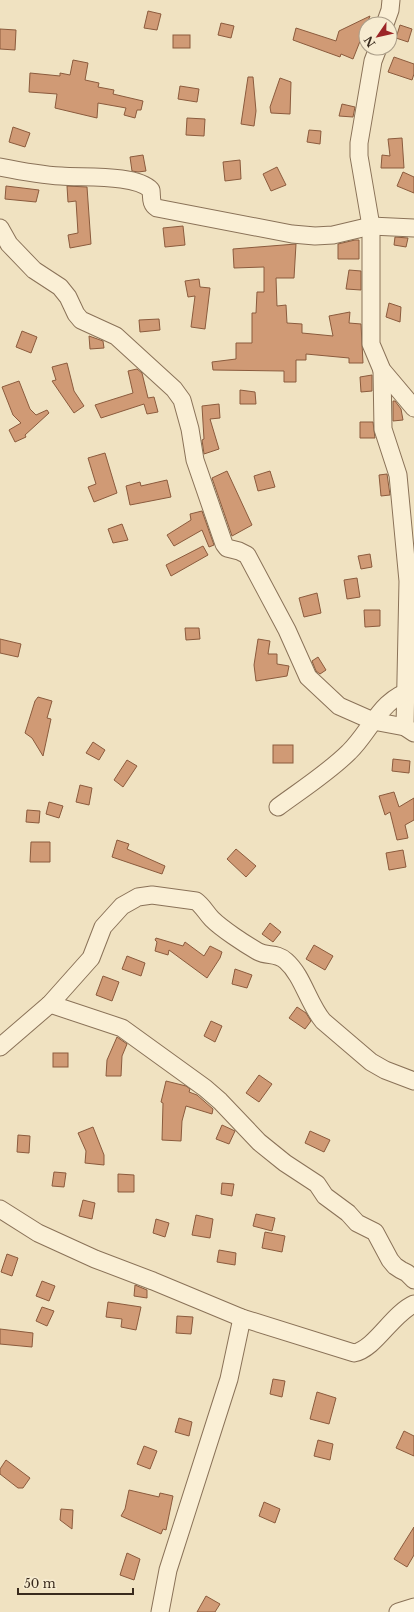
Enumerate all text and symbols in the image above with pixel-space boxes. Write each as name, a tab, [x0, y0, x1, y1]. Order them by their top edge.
north arrow	[358, 16, 398, 56]
text: N	[361, 33, 378, 50]
scale bar	[18, 1570, 133, 1596]
text: 50 m	[24, 1576, 56, 1591]

